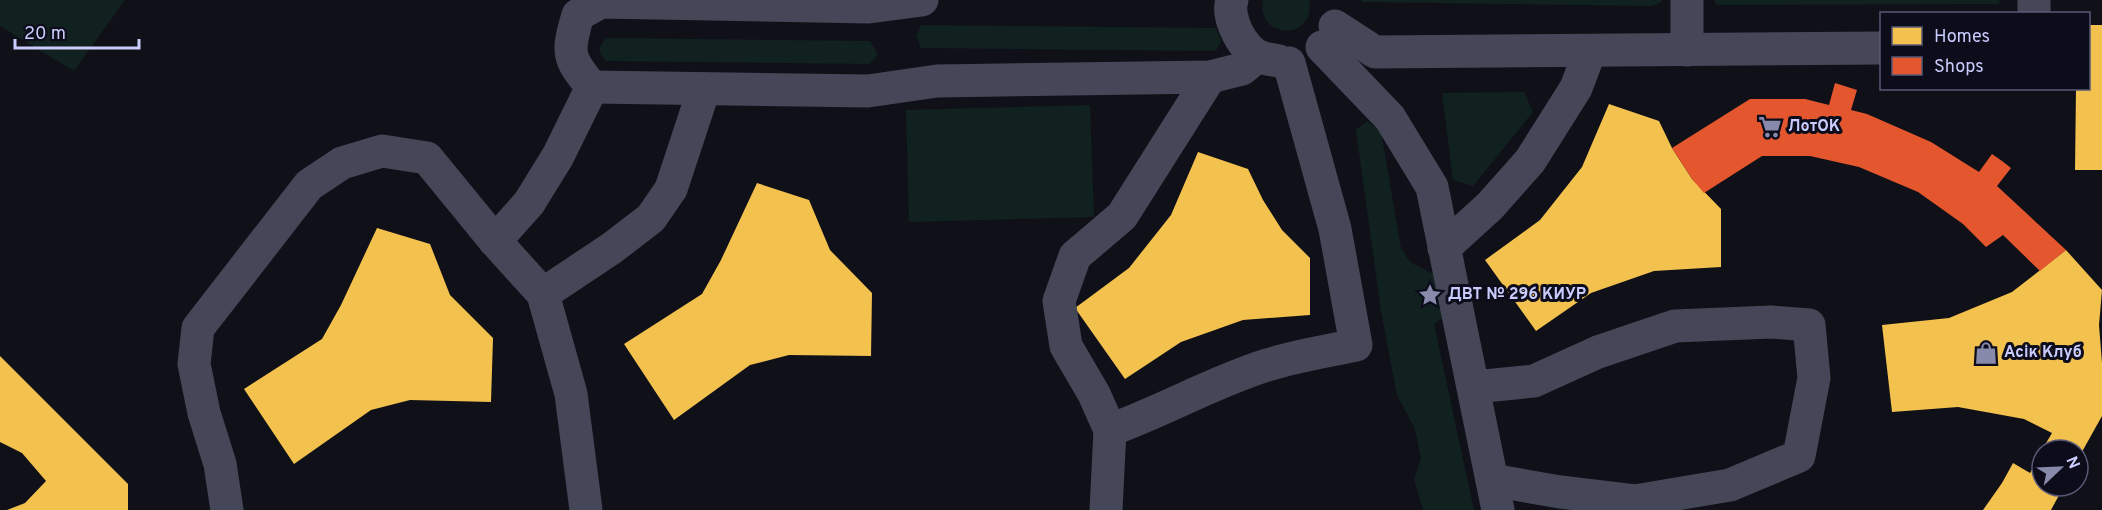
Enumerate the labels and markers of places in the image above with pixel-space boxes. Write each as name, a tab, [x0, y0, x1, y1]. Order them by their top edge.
supermarket icon: ЛотОК	[1757, 114, 1783, 140]
place label: ЛотОК	[1788, 117, 1840, 137]
place icon: ДВТ № 296 КИУР	[1417, 282, 1443, 308]
place label: ДВТ № 296 КИУР	[1448, 285, 1586, 305]
shop icon: Асік Клуб	[1973, 340, 1999, 366]
place label: Асік Клуб	[2004, 343, 2082, 363]

